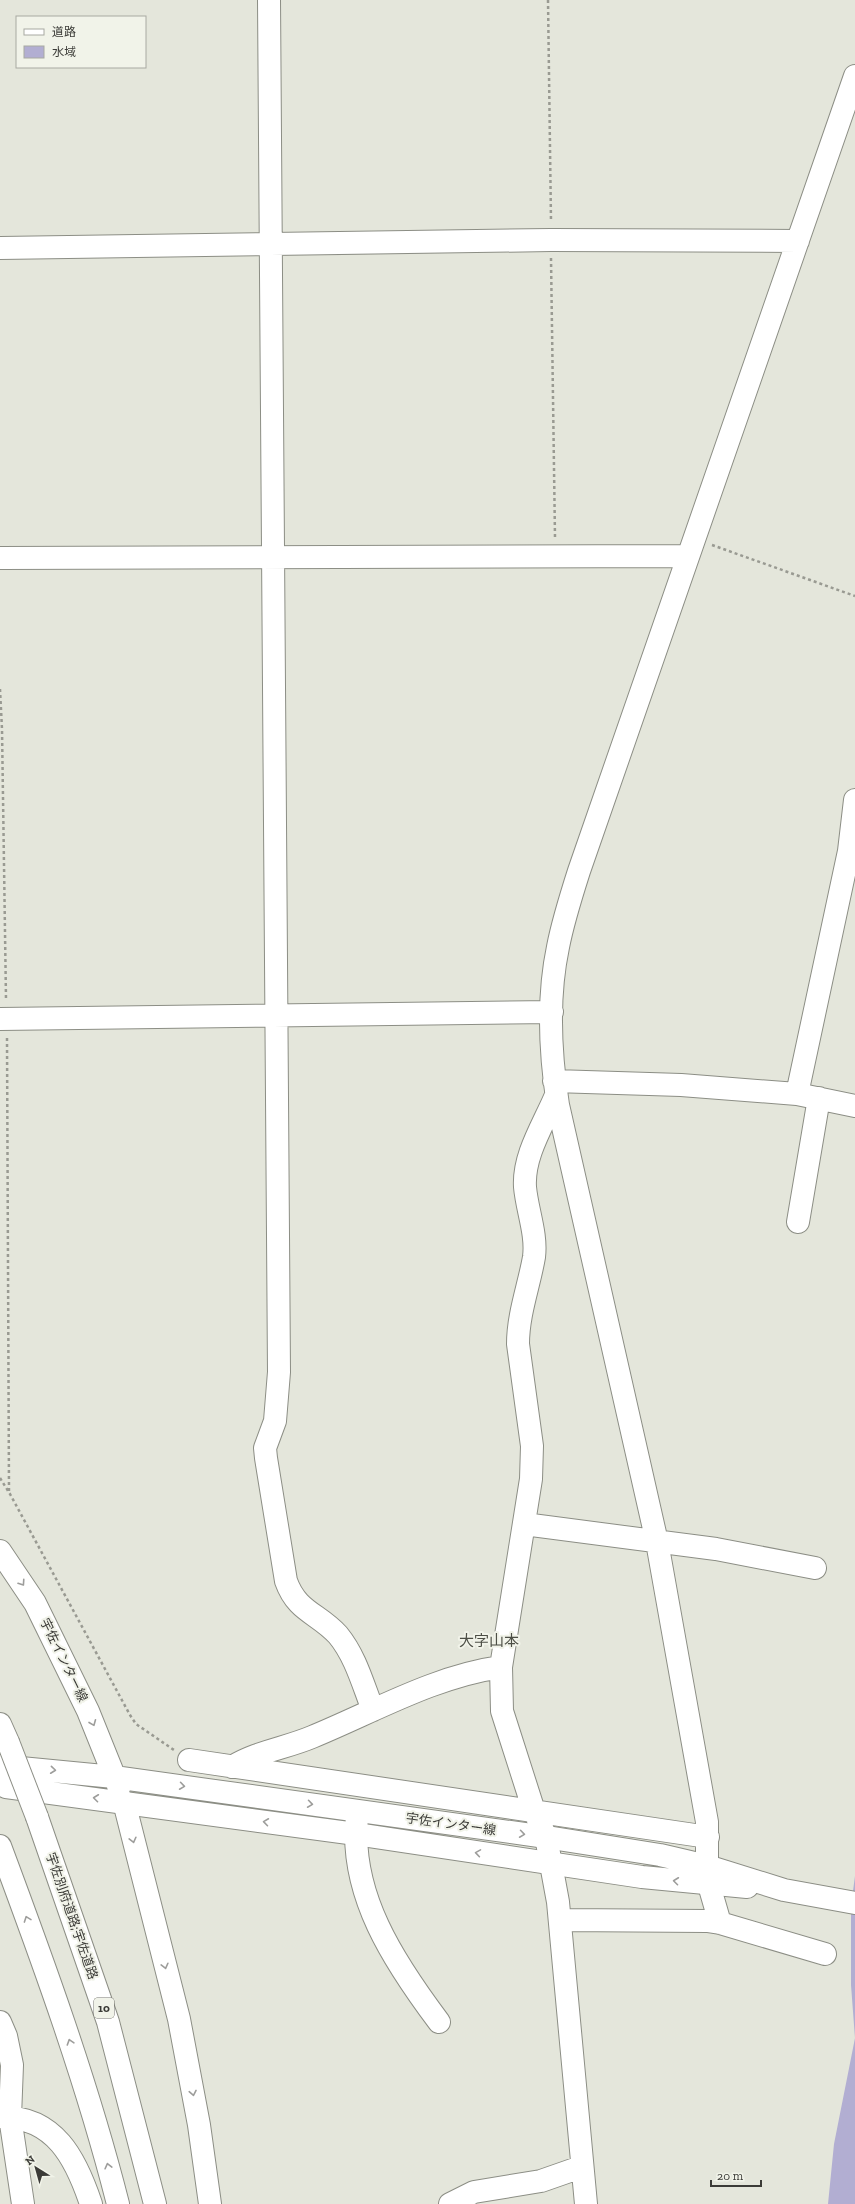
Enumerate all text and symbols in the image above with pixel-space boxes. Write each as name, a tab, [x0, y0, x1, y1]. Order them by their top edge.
legend	[16, 16, 146, 68]
text: 道路	[52, 25, 76, 39]
text: 水域	[52, 45, 76, 59]
one-way arrow	[17, 1579, 25, 1586]
street label: 宇佐インター線	[37, 1616, 91, 1704]
district label: 大字山本	[459, 1632, 519, 1650]
one-way arrow	[89, 1720, 97, 1727]
one-way arrow	[50, 1766, 56, 1775]
one-way arrow	[179, 1781, 185, 1790]
one-way arrow	[93, 1794, 99, 1803]
one-way arrow	[307, 1799, 314, 1808]
street label: 宇佐インター線	[405, 1810, 497, 1838]
one-way arrow	[263, 1818, 269, 1827]
one-way arrow	[519, 1829, 525, 1838]
one-way arrow	[129, 1837, 137, 1843]
one-way arrow	[475, 1849, 481, 1858]
street label: 宇佐別府道路;宇佐道路	[43, 1851, 101, 1981]
one-way arrow	[673, 1877, 679, 1886]
one-way arrow	[24, 1916, 32, 1923]
one-way arrow	[161, 1963, 169, 1969]
road number: 10	[94, 1998, 114, 2018]
one-way arrow	[66, 2039, 75, 2046]
one-way arrow	[188, 2090, 196, 2096]
north arrow	[16, 2148, 56, 2188]
text: N	[23, 2152, 38, 2168]
scale bar	[711, 2162, 761, 2188]
one-way arrow	[105, 2163, 113, 2169]
text: 20 m	[717, 2169, 744, 2183]

